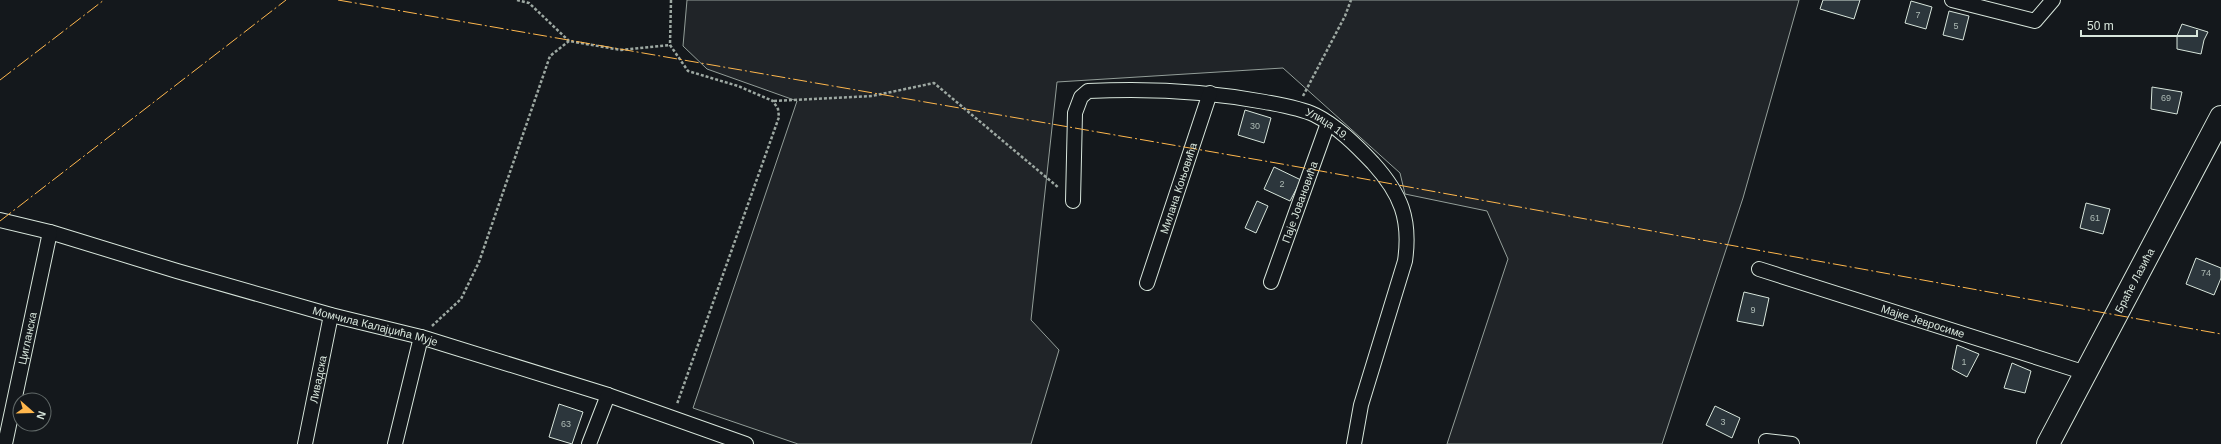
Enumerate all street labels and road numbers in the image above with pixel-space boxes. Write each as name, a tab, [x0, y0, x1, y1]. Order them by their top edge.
street label: Улица 19.	[1304, 106, 1352, 142]
street label: Милана Коњовића	[1158, 140, 1199, 235]
street label: Паје Јовановића	[1280, 159, 1320, 244]
street label: Браће Лазића	[2113, 245, 2157, 315]
street label: Мајке Јевросиме	[1880, 302, 1966, 340]
street label: Момчила Калајџића Мује	[311, 304, 439, 348]
street label: Цигланска	[16, 310, 39, 366]
street label: Ливадска	[307, 354, 329, 404]

